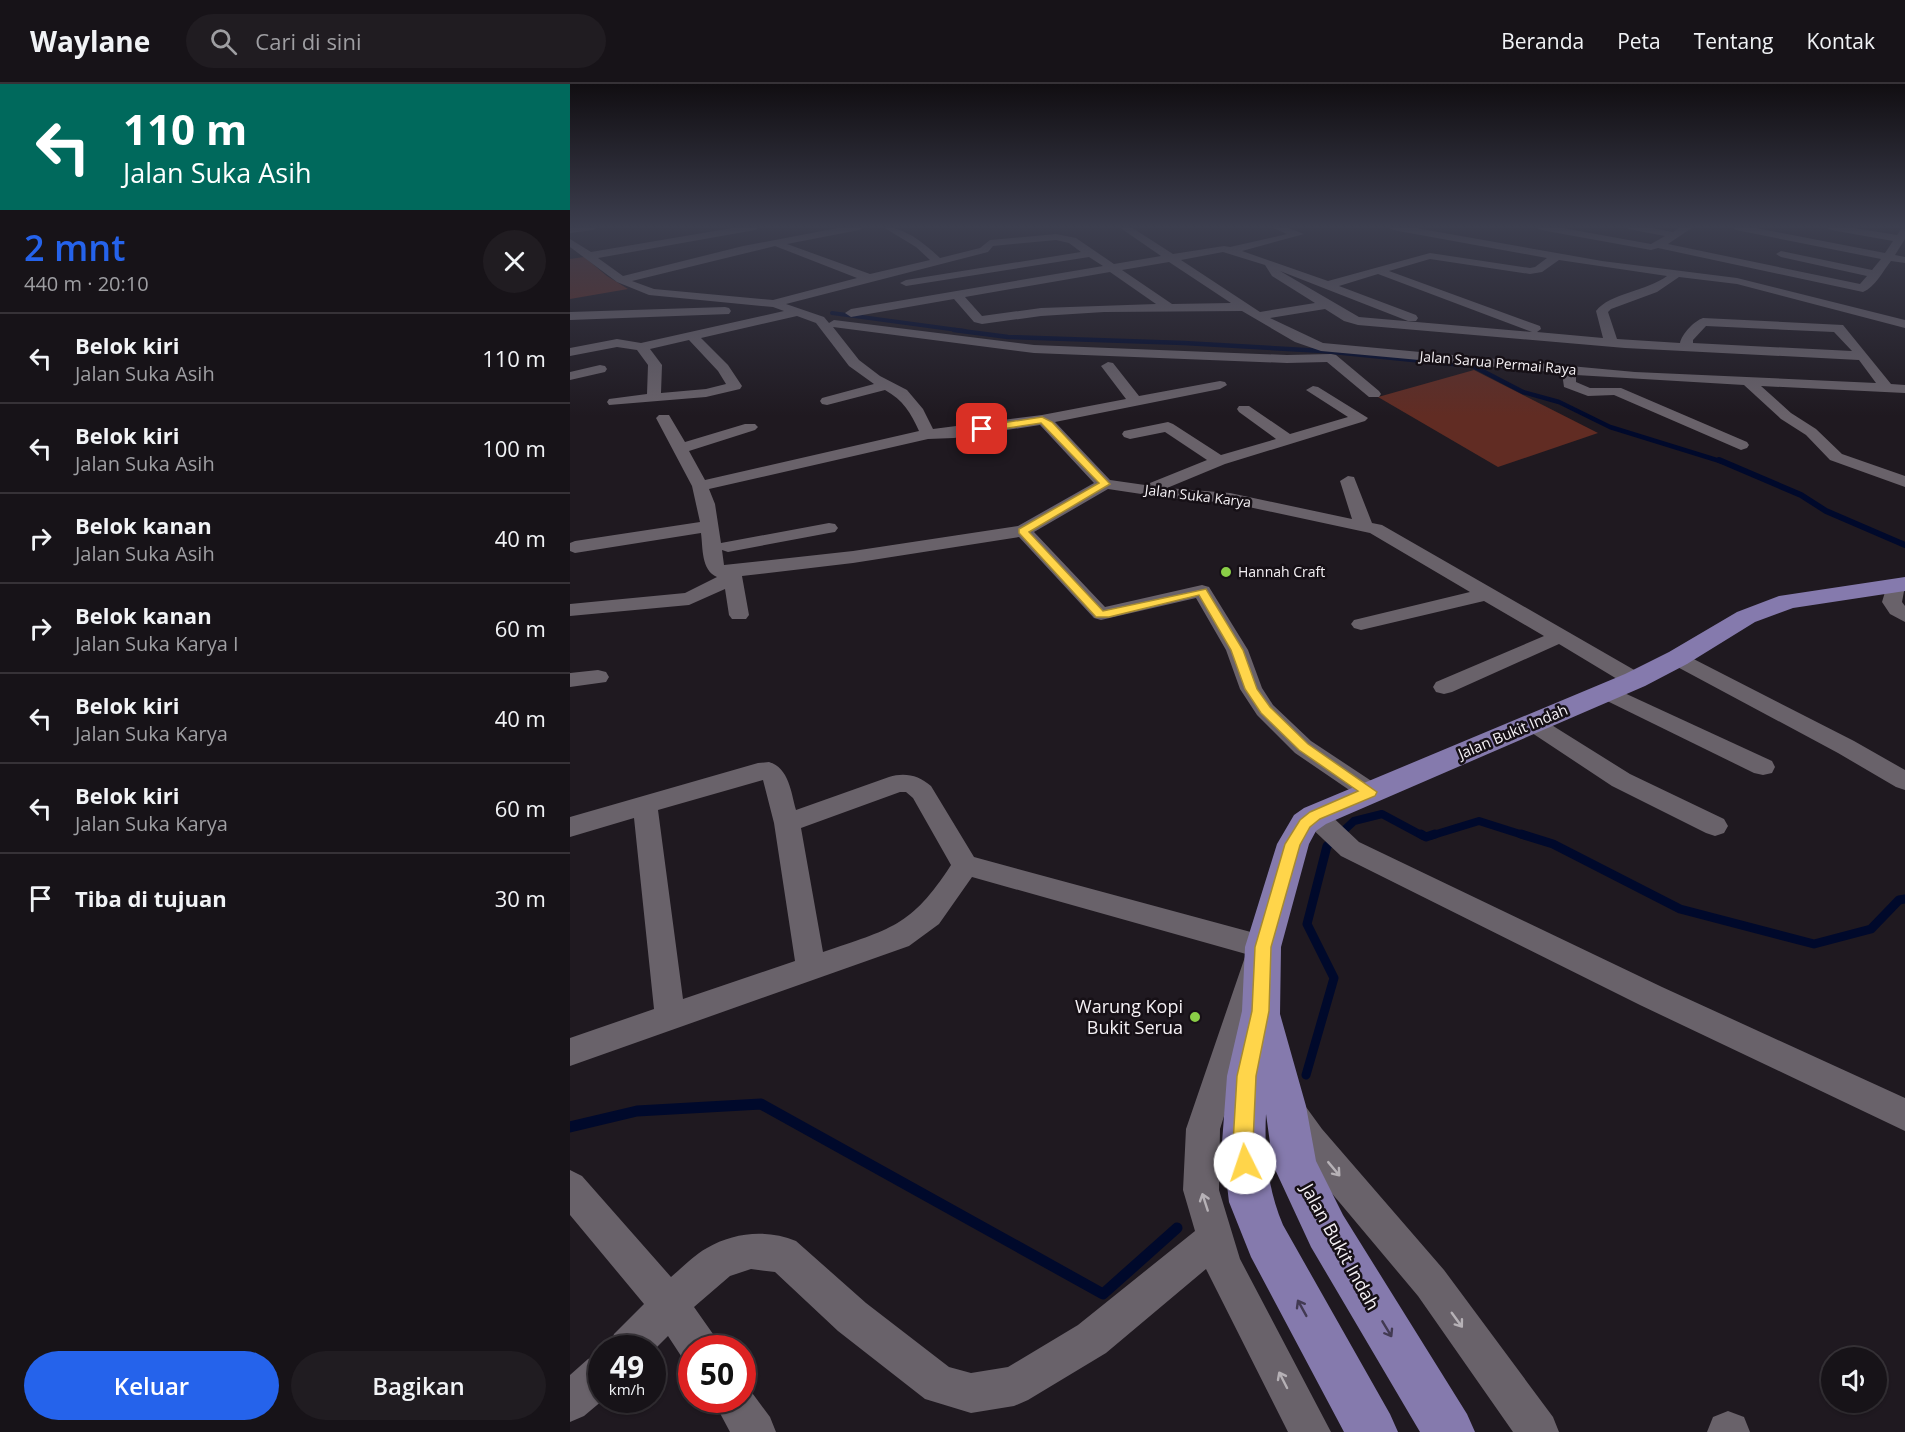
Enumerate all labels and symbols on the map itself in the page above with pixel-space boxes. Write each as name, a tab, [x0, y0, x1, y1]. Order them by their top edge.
street label: Jalan Sarua Permai Raya	[1417, 346, 1577, 379]
pin	[956, 403, 1007, 454]
street label: Jalan Suka Karya	[1142, 479, 1252, 511]
place label: Hannah Craft	[1238, 562, 1325, 581]
marker: Hannah Craft	[1219, 565, 1233, 579]
street label: Jalan Bukit Indah	[1453, 699, 1571, 764]
place label: Warung Kopi Bukit Serua	[1075, 994, 1183, 1039]
marker: Warung Kopi Bukit Serua	[1188, 1010, 1202, 1024]
position arrow	[1213, 1131, 1277, 1195]
one-way arrow	[1327, 1161, 1341, 1176]
street label: Jalan Bukit Indah	[1295, 1177, 1386, 1314]
one-way arrow	[1199, 1193, 1210, 1212]
one-way arrow	[1296, 1299, 1308, 1316]
one-way arrow	[1451, 1311, 1464, 1327]
one-way arrow	[1381, 1320, 1393, 1337]
speed limit sign: 50	[678, 1335, 756, 1413]
one-way arrow	[1277, 1372, 1289, 1389]

